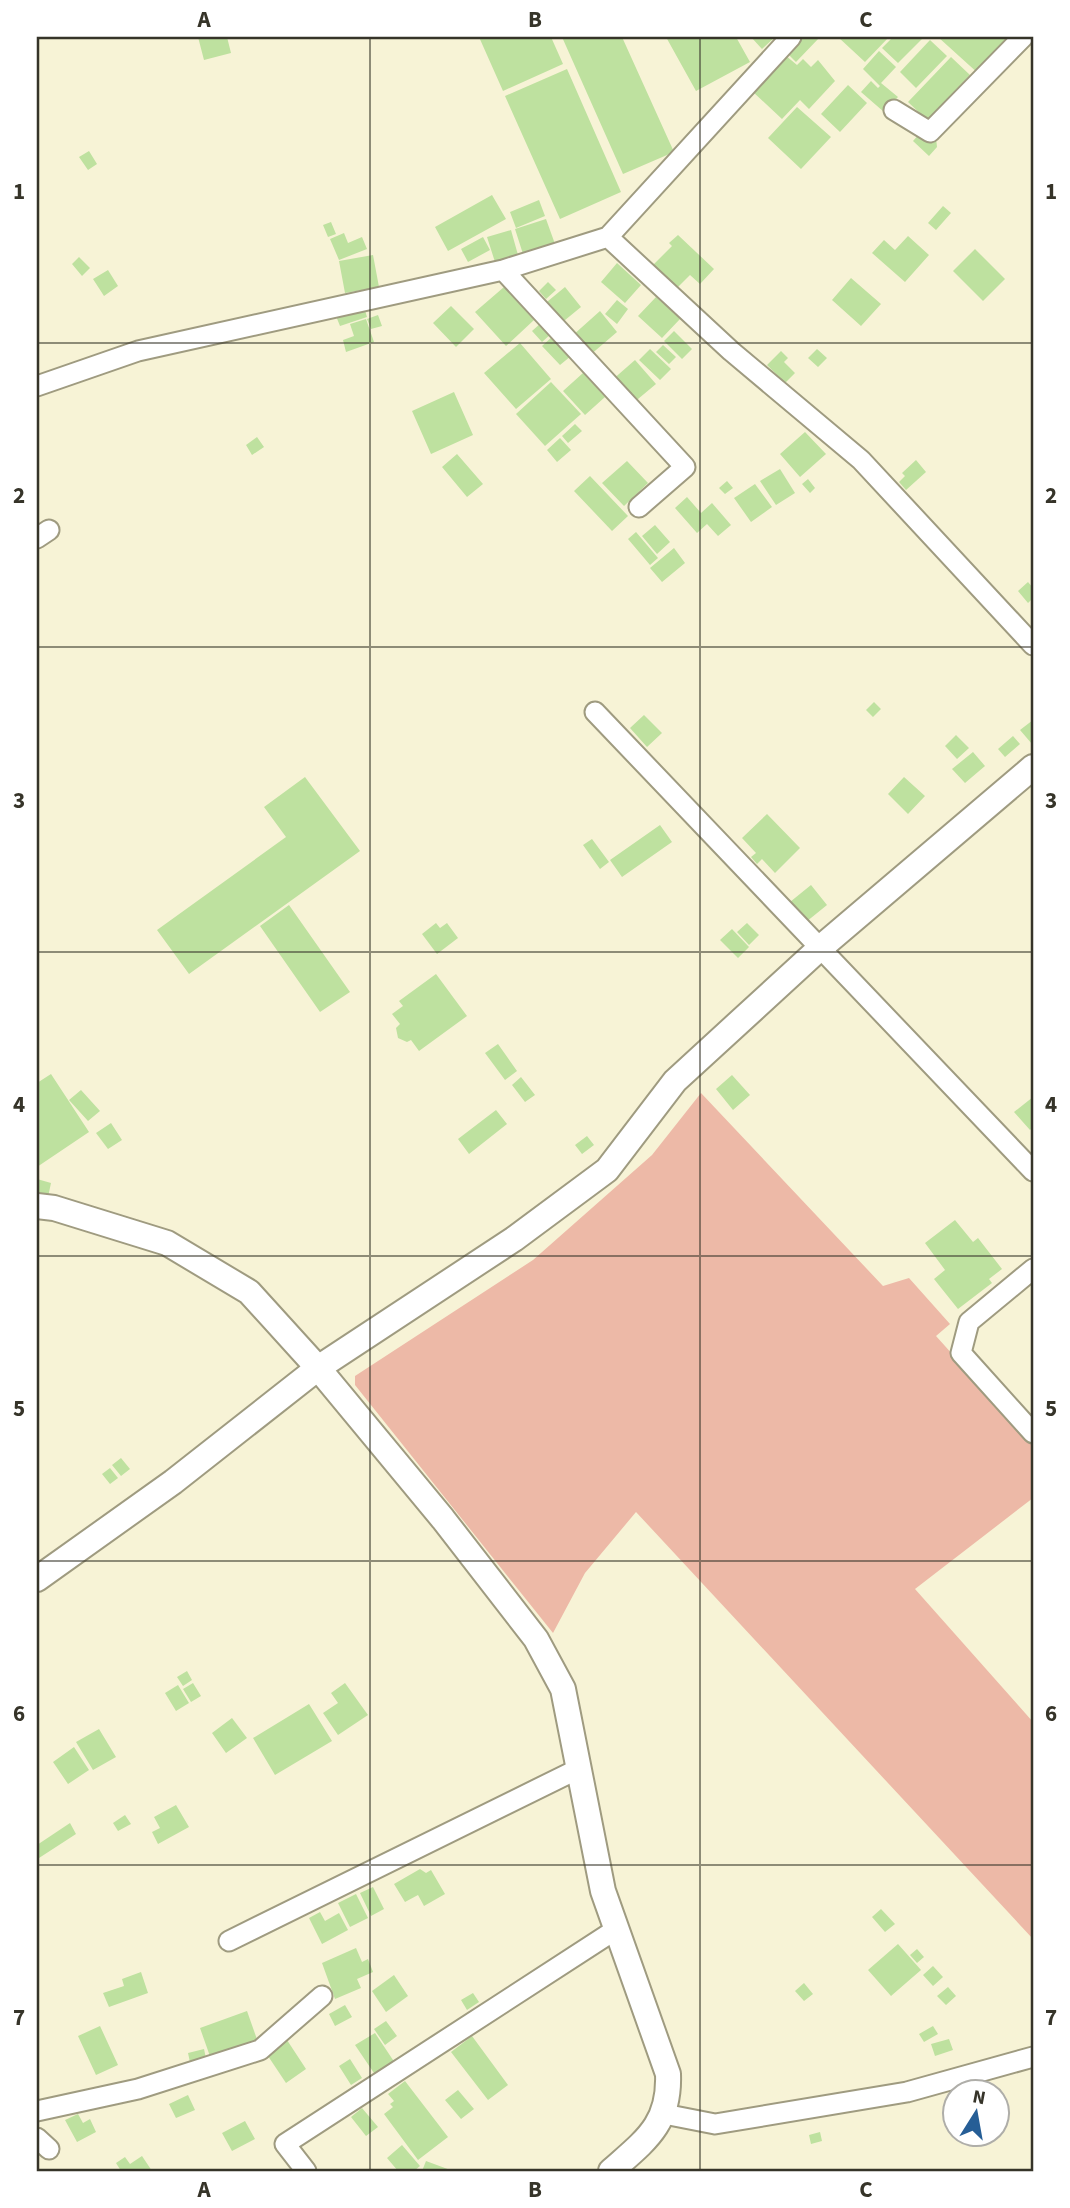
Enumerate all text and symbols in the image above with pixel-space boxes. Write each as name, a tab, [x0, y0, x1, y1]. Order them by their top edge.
text: A	[196, 3, 211, 36]
text: B	[528, 3, 542, 36]
text: C	[859, 3, 873, 36]
text: 1	[13, 175, 25, 208]
text: 1	[1045, 175, 1057, 208]
text: 2	[13, 479, 25, 512]
text: 2	[1045, 479, 1057, 512]
text: 3	[13, 784, 25, 817]
text: 3	[1045, 784, 1057, 817]
text: 4	[13, 1088, 25, 1121]
text: 4	[1045, 1088, 1057, 1121]
text: 5	[13, 1392, 25, 1425]
text: 5	[1045, 1392, 1057, 1425]
text: 6	[13, 1697, 25, 1730]
text: 6	[1045, 1697, 1057, 1730]
text: 7	[13, 2001, 25, 2034]
text: 7	[1045, 2001, 1057, 2034]
north arrow	[940, 2078, 1010, 2148]
text: N	[970, 2083, 988, 2112]
text: A	[196, 2173, 211, 2206]
text: B	[528, 2173, 542, 2206]
text: C	[859, 2173, 873, 2206]

